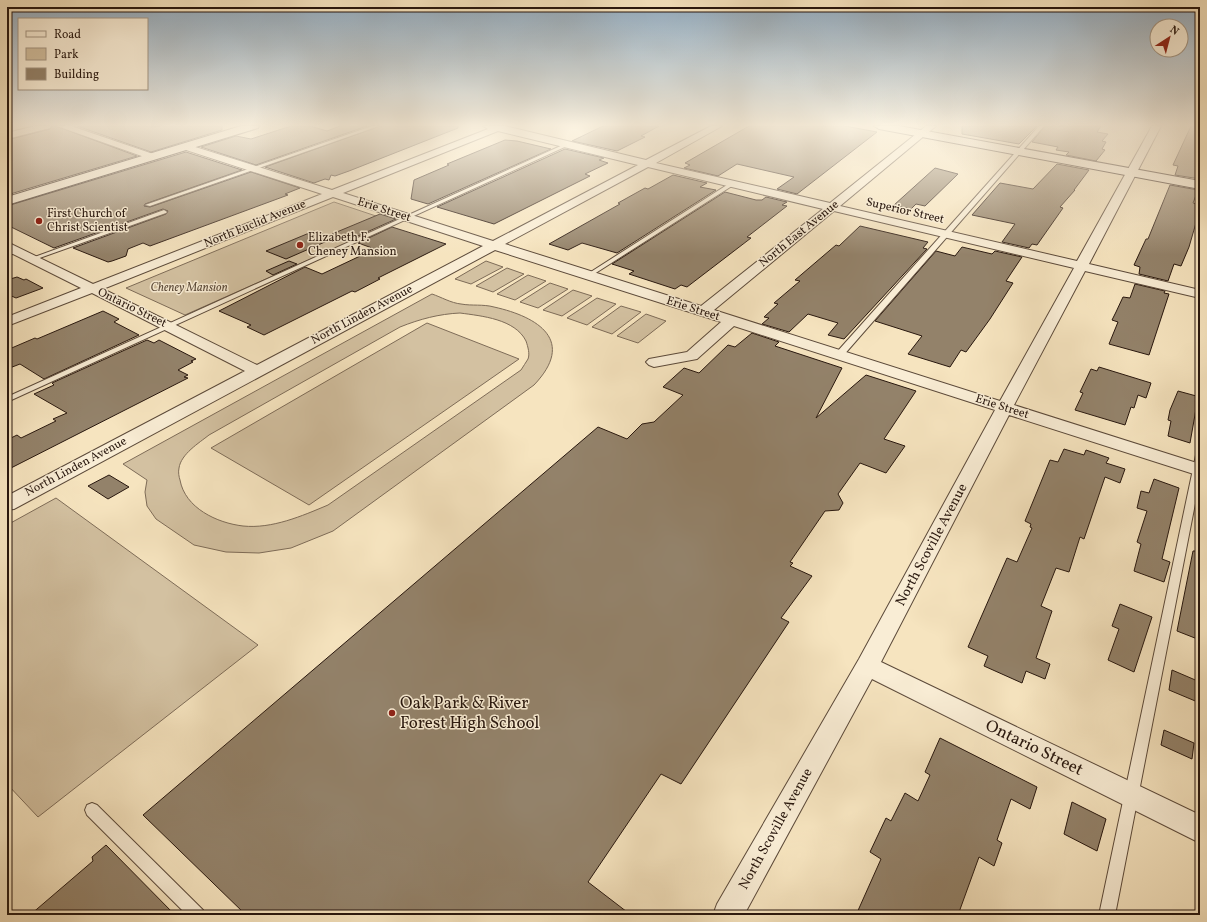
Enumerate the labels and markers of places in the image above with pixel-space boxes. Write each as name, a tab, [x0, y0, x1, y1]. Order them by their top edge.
place label: First Church of Christ Scientist	[47, 206, 128, 236]
marker: First Church of Christ Scientist	[34, 216, 44, 226]
place label: Elizabeth F. Cheney Mansion	[308, 230, 397, 260]
marker: Elizabeth F. Cheney Mansion	[295, 240, 305, 250]
place label: Oak Park & River Forest High School	[400, 692, 539, 735]
marker: Oak Park & River Forest High School	[387, 708, 397, 718]

